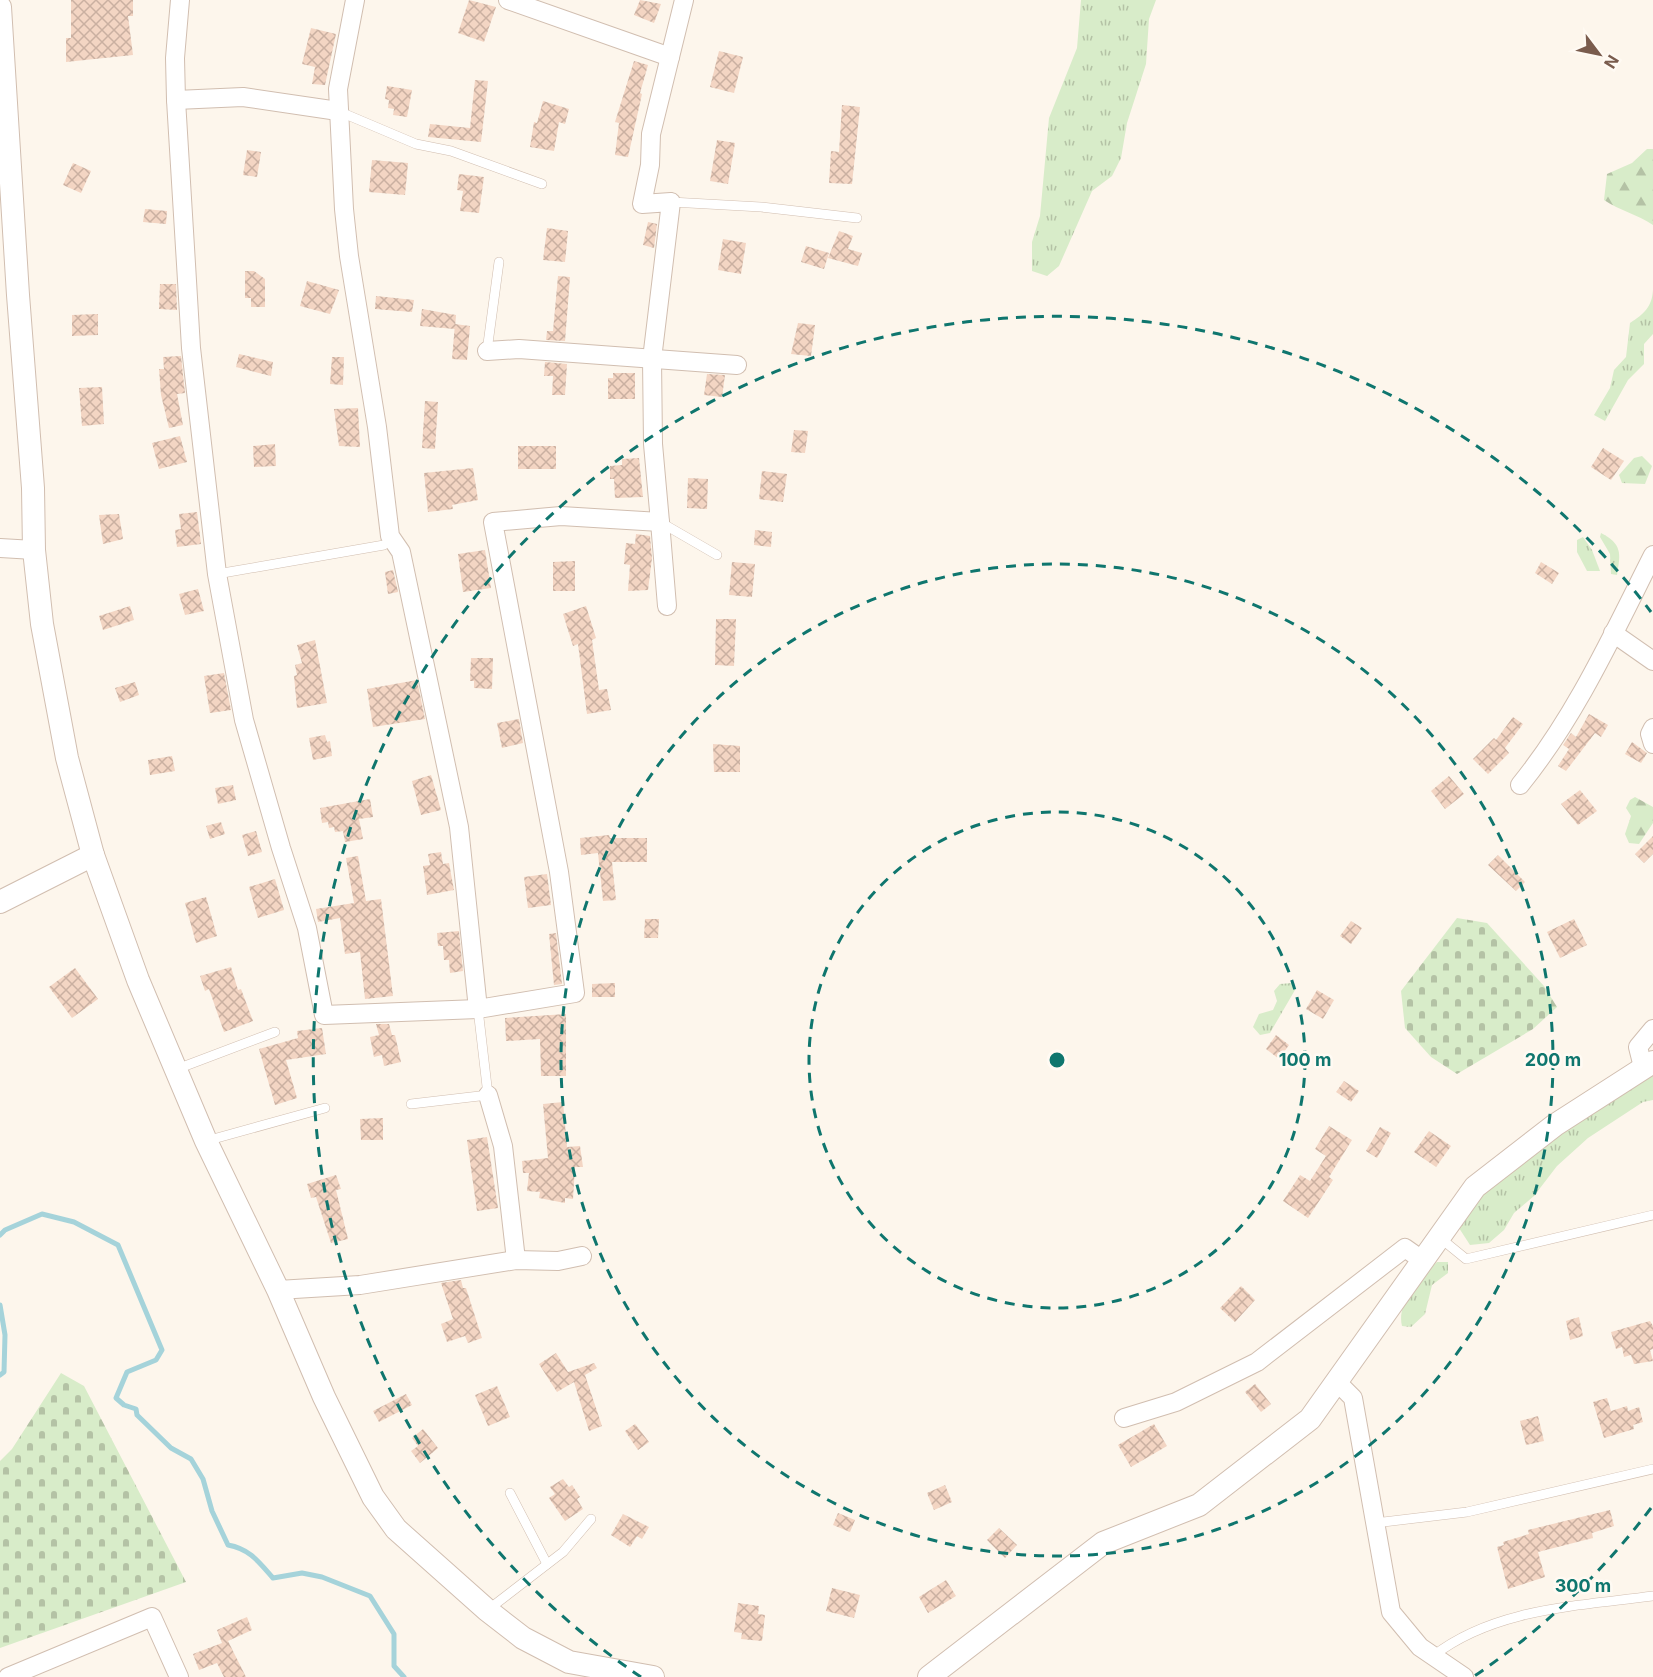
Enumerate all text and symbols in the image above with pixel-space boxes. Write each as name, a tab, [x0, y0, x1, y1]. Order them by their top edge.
north arrow	[1569, 24, 1629, 84]
text: N	[1600, 51, 1623, 72]
text: 100 m	[1279, 1049, 1331, 1070]
text: 200 m	[1525, 1049, 1581, 1070]
centre of rings	[1047, 1050, 1067, 1070]
text: 300 m	[1555, 1575, 1611, 1596]

